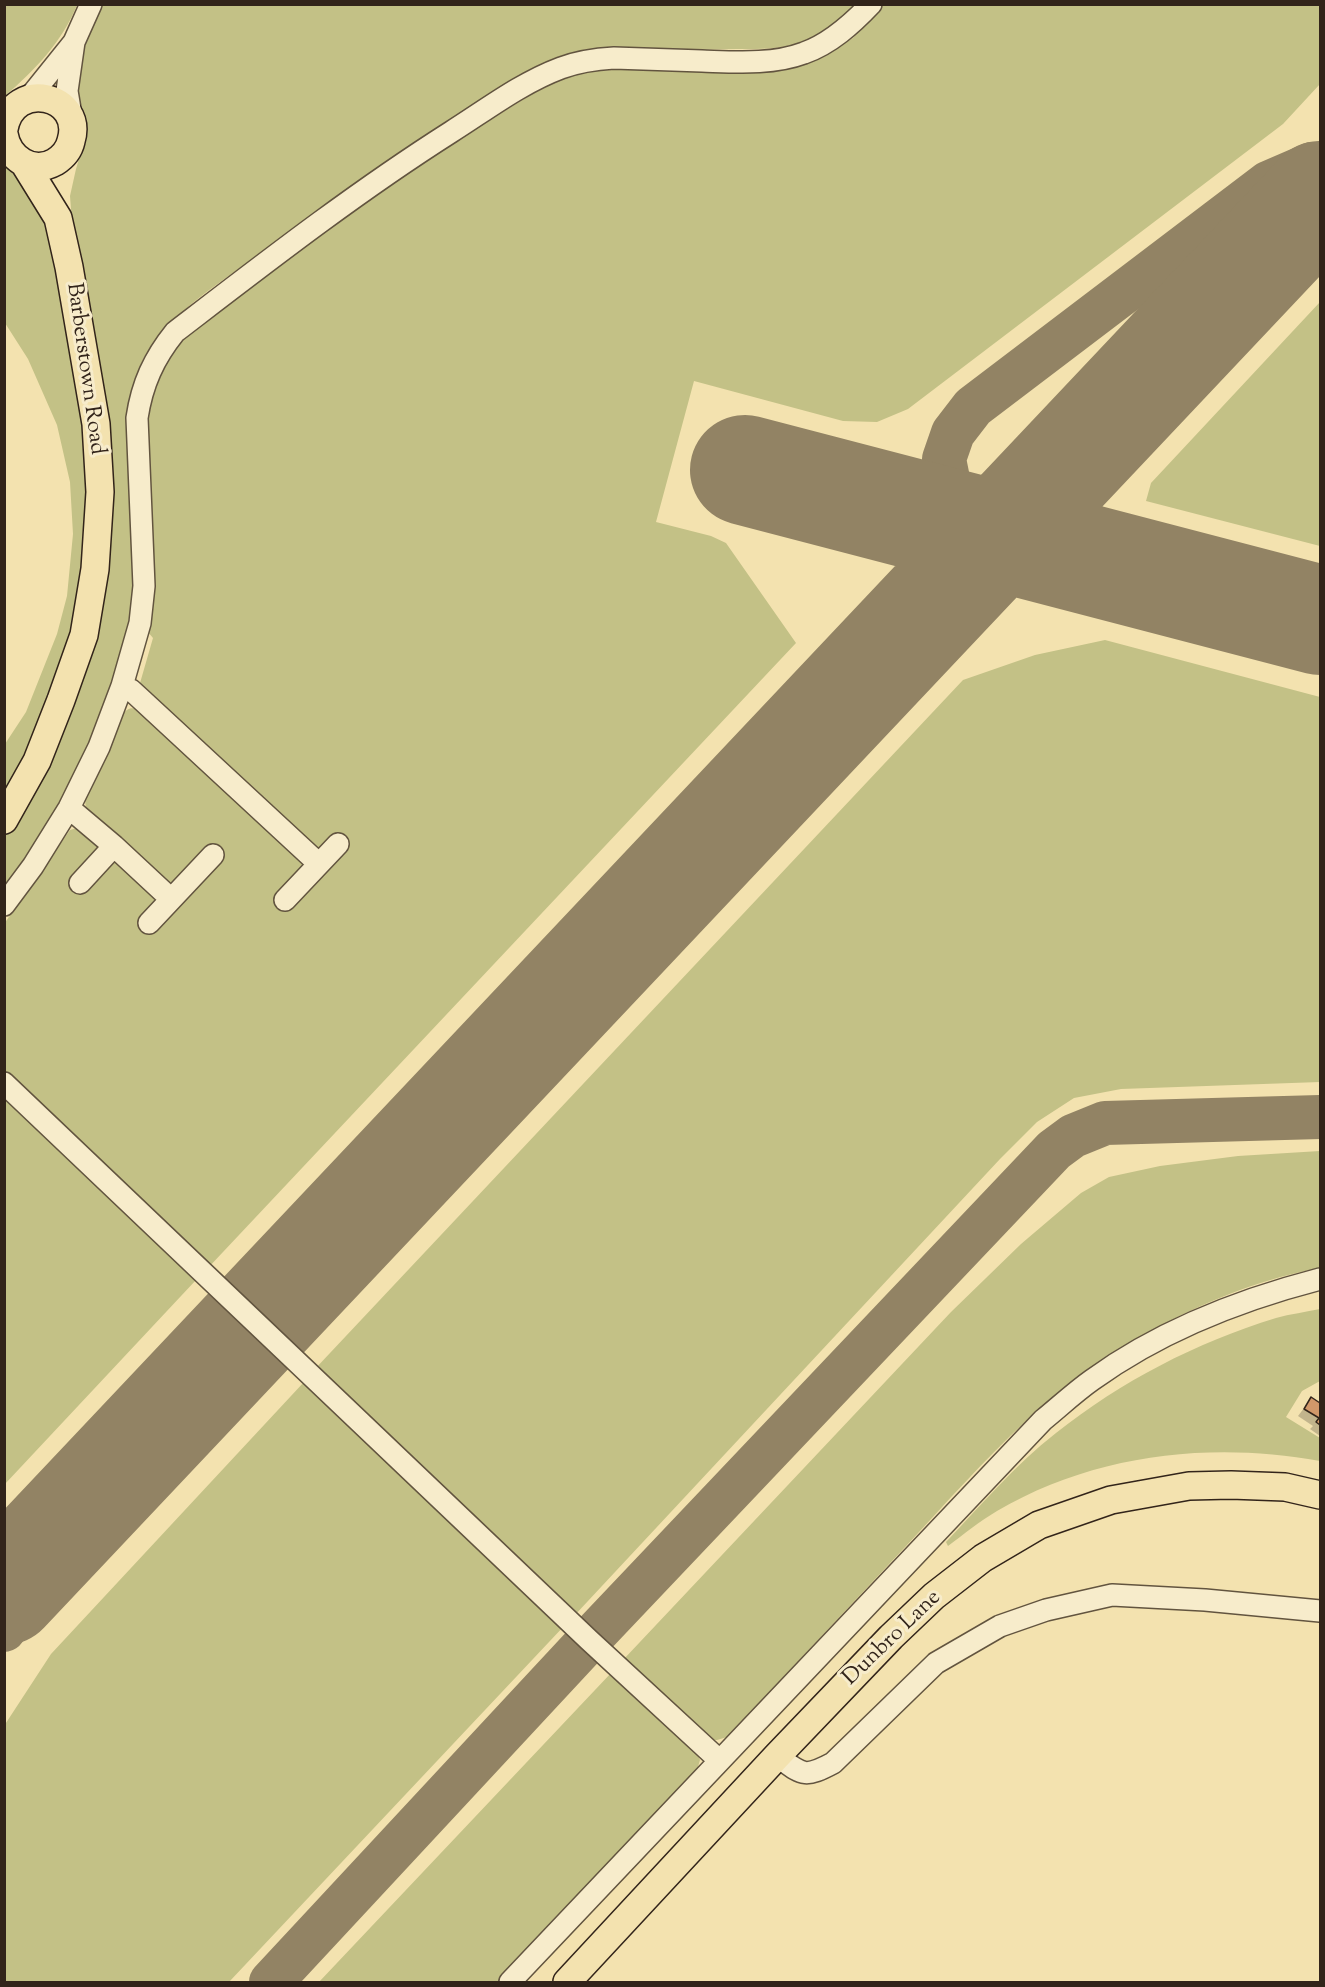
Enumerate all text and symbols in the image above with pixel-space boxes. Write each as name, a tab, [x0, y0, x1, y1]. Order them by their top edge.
street label: Barberstown Road	[59, 281, 109, 457]
street label: Dunbro Lane	[838, 1586, 948, 1692]

